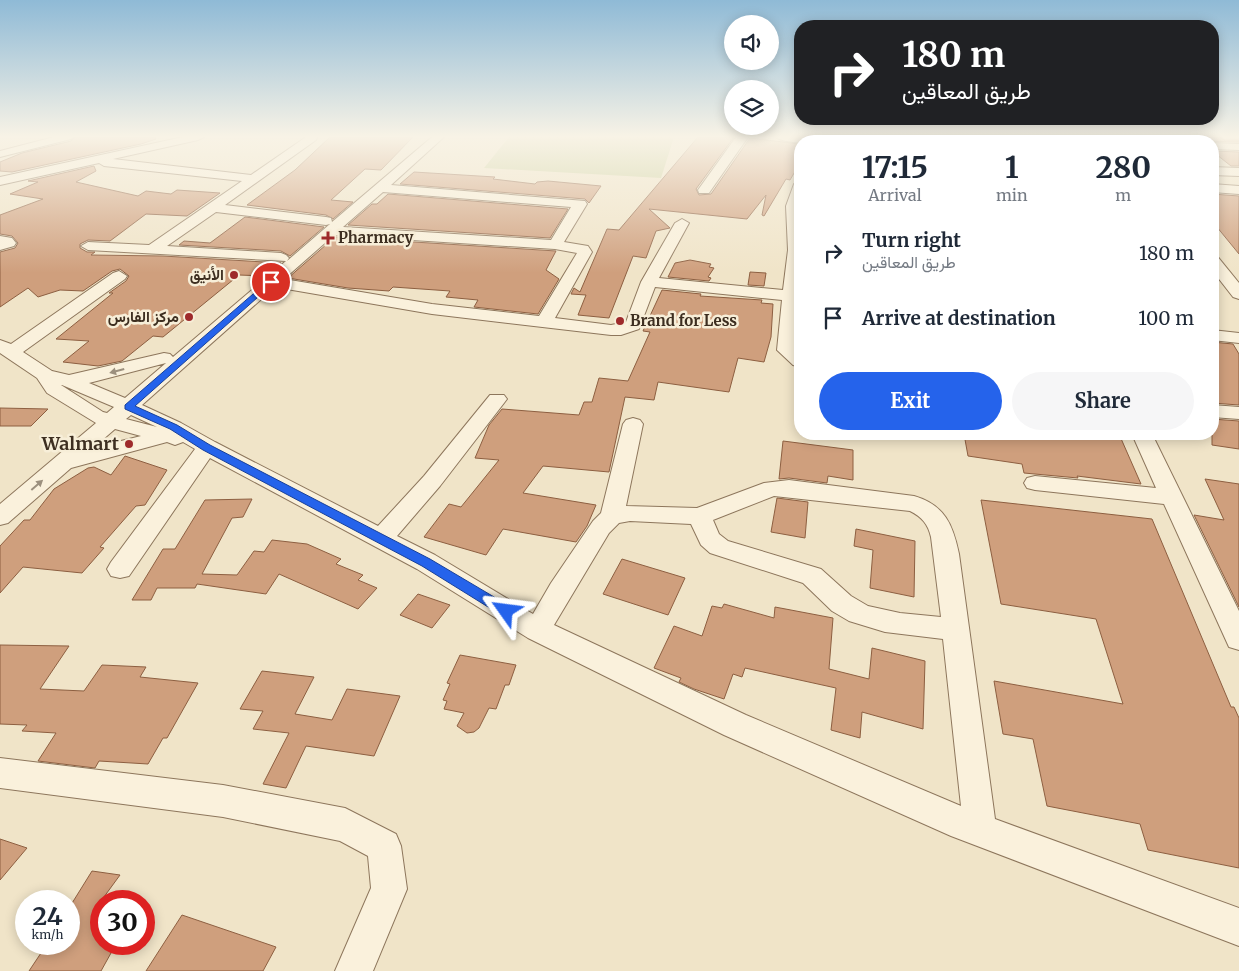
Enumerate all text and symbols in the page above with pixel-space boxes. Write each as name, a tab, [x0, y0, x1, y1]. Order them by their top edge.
map controls	[724, 15, 779, 135]
button: sound	[724, 15, 779, 70]
text: 180 m	[902, 33, 1005, 77]
icon: right	[819, 40, 884, 105]
text: طريق المعاقين	[902, 77, 1031, 105]
button: layers	[724, 80, 779, 135]
text: 17:15	[862, 148, 928, 186]
text: 1	[1005, 148, 1019, 186]
text: 280	[1095, 148, 1151, 186]
text: Arrival	[868, 185, 922, 205]
text: min	[996, 185, 1028, 205]
text: m	[1115, 185, 1131, 205]
place label: Pharmacy	[338, 228, 413, 247]
text: Turn right	[862, 228, 961, 252]
marker: Pharmacy	[322, 232, 334, 244]
icon: right	[819, 239, 847, 267]
text: 180 m	[1139, 241, 1194, 265]
text: طريق المعاقين	[862, 252, 956, 272]
pin	[250, 261, 292, 303]
place label: الأنيق	[190, 265, 224, 284]
icon: arrive	[257, 268, 285, 296]
marker: الأنيق	[228, 269, 240, 281]
icon: arrive	[819, 304, 847, 332]
text: Arrive at destination	[862, 306, 1056, 330]
text: 100 m	[1138, 306, 1194, 330]
place label: مركز الفارس	[108, 307, 179, 326]
marker: مركز الفارس	[183, 311, 195, 323]
place label: Brand for Less	[630, 311, 737, 330]
marker: Brand for Less	[614, 315, 626, 327]
one-way arrow	[109, 367, 124, 375]
button: Exit	[819, 372, 1002, 430]
button: Share	[1012, 372, 1194, 430]
place label: Walmart	[41, 432, 120, 455]
marker: Walmart	[123, 438, 135, 450]
one-way arrow	[30, 479, 42, 491]
position arrow	[479, 584, 531, 636]
speed limit sign: 30	[90, 890, 155, 955]
text: 24	[32, 900, 63, 932]
text: km/h	[32, 927, 63, 942]

